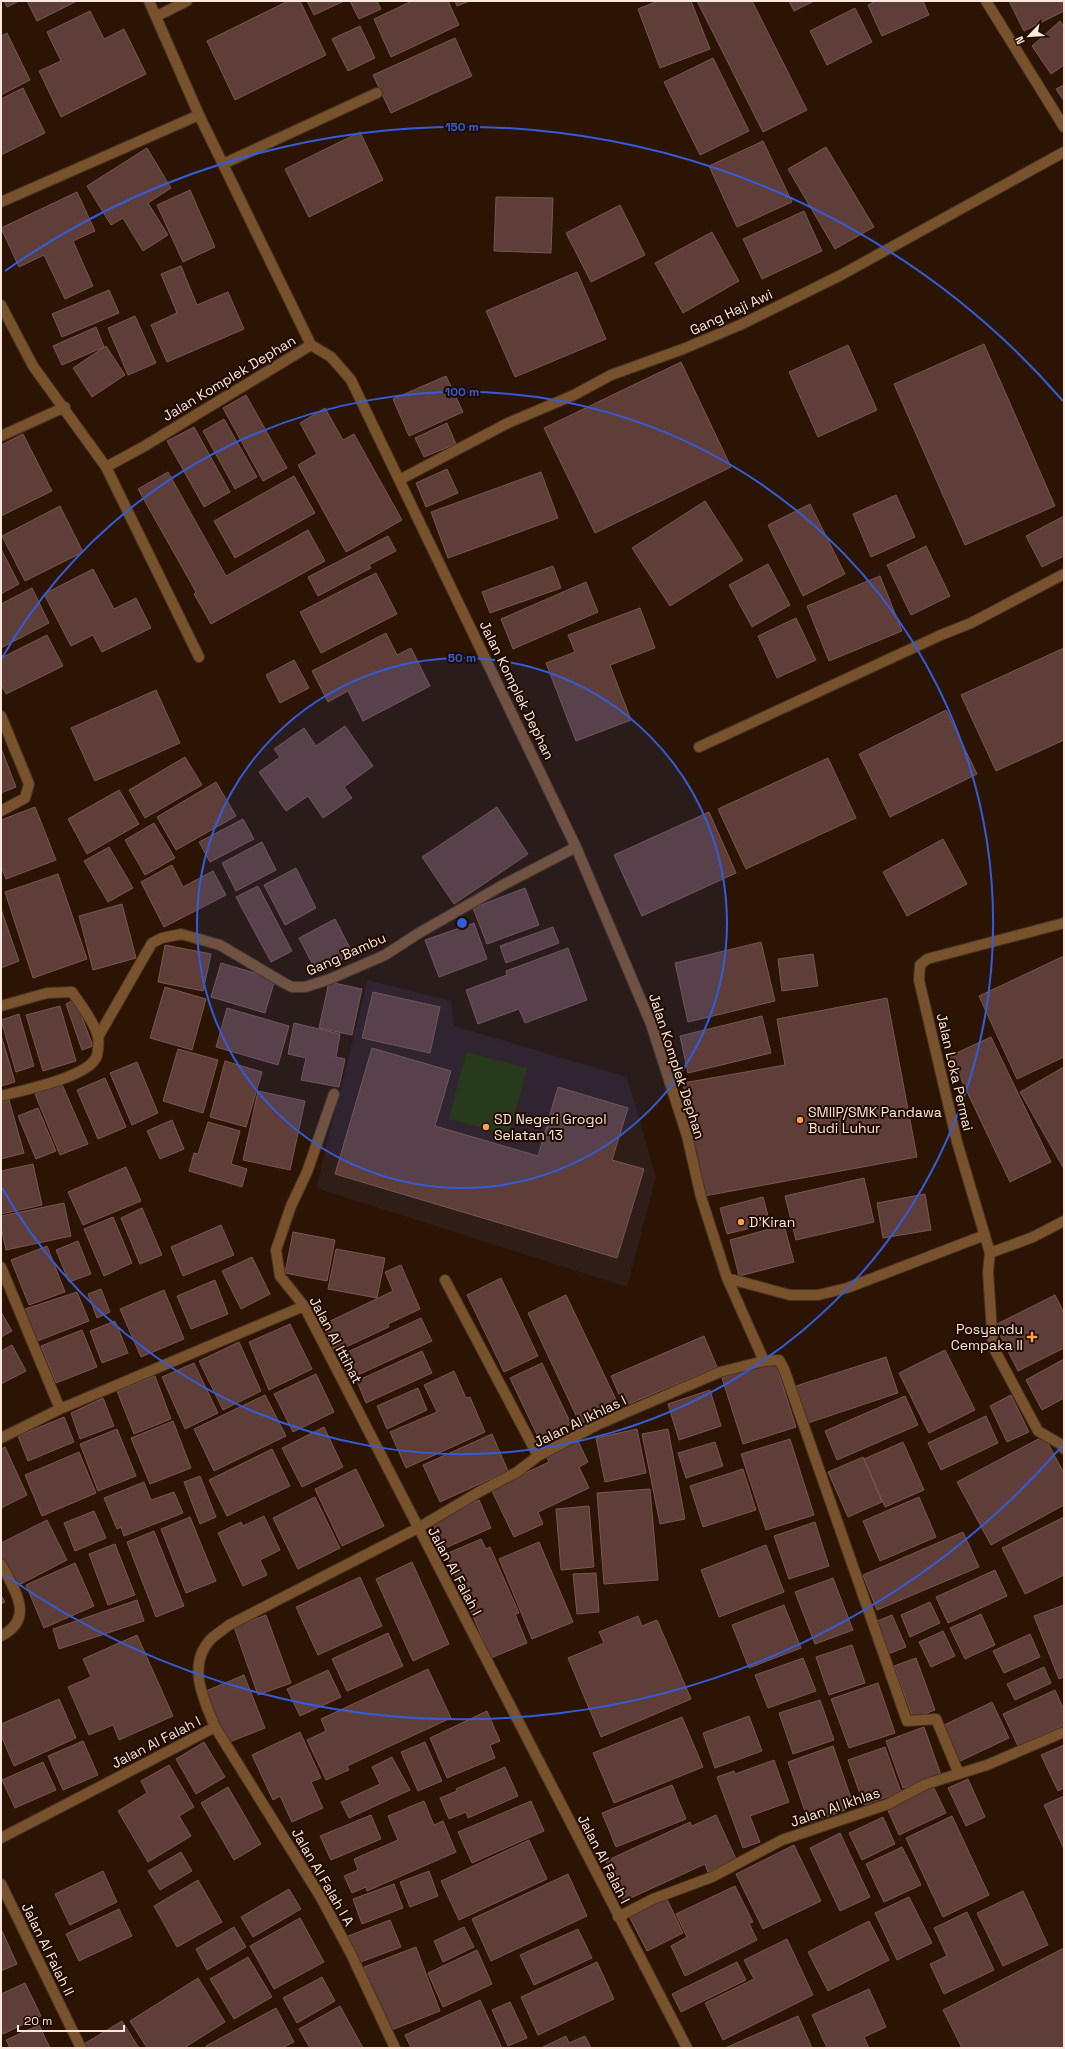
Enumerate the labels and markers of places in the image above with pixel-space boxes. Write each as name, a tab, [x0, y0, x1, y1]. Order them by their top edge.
centre of rings	[455, 916, 469, 930]
place label: SMIIP/SMK Pandawa Budi Luhur	[808, 1103, 942, 1137]
place label: SD Negeri Grogol Selatan 13	[494, 1110, 607, 1144]
marker: SMIIP/SMK Pandawa Budi Luhur	[795, 1115, 805, 1125]
marker: SD Negeri Grogol Selatan 13	[481, 1122, 491, 1132]
place label: D'Kiran	[749, 1213, 795, 1231]
marker: D'Kiran	[736, 1217, 746, 1227]
place label: Posyandu Cempaka II	[951, 1320, 1023, 1354]
marker: Posyandu Cempaka II	[1026, 1331, 1038, 1343]

